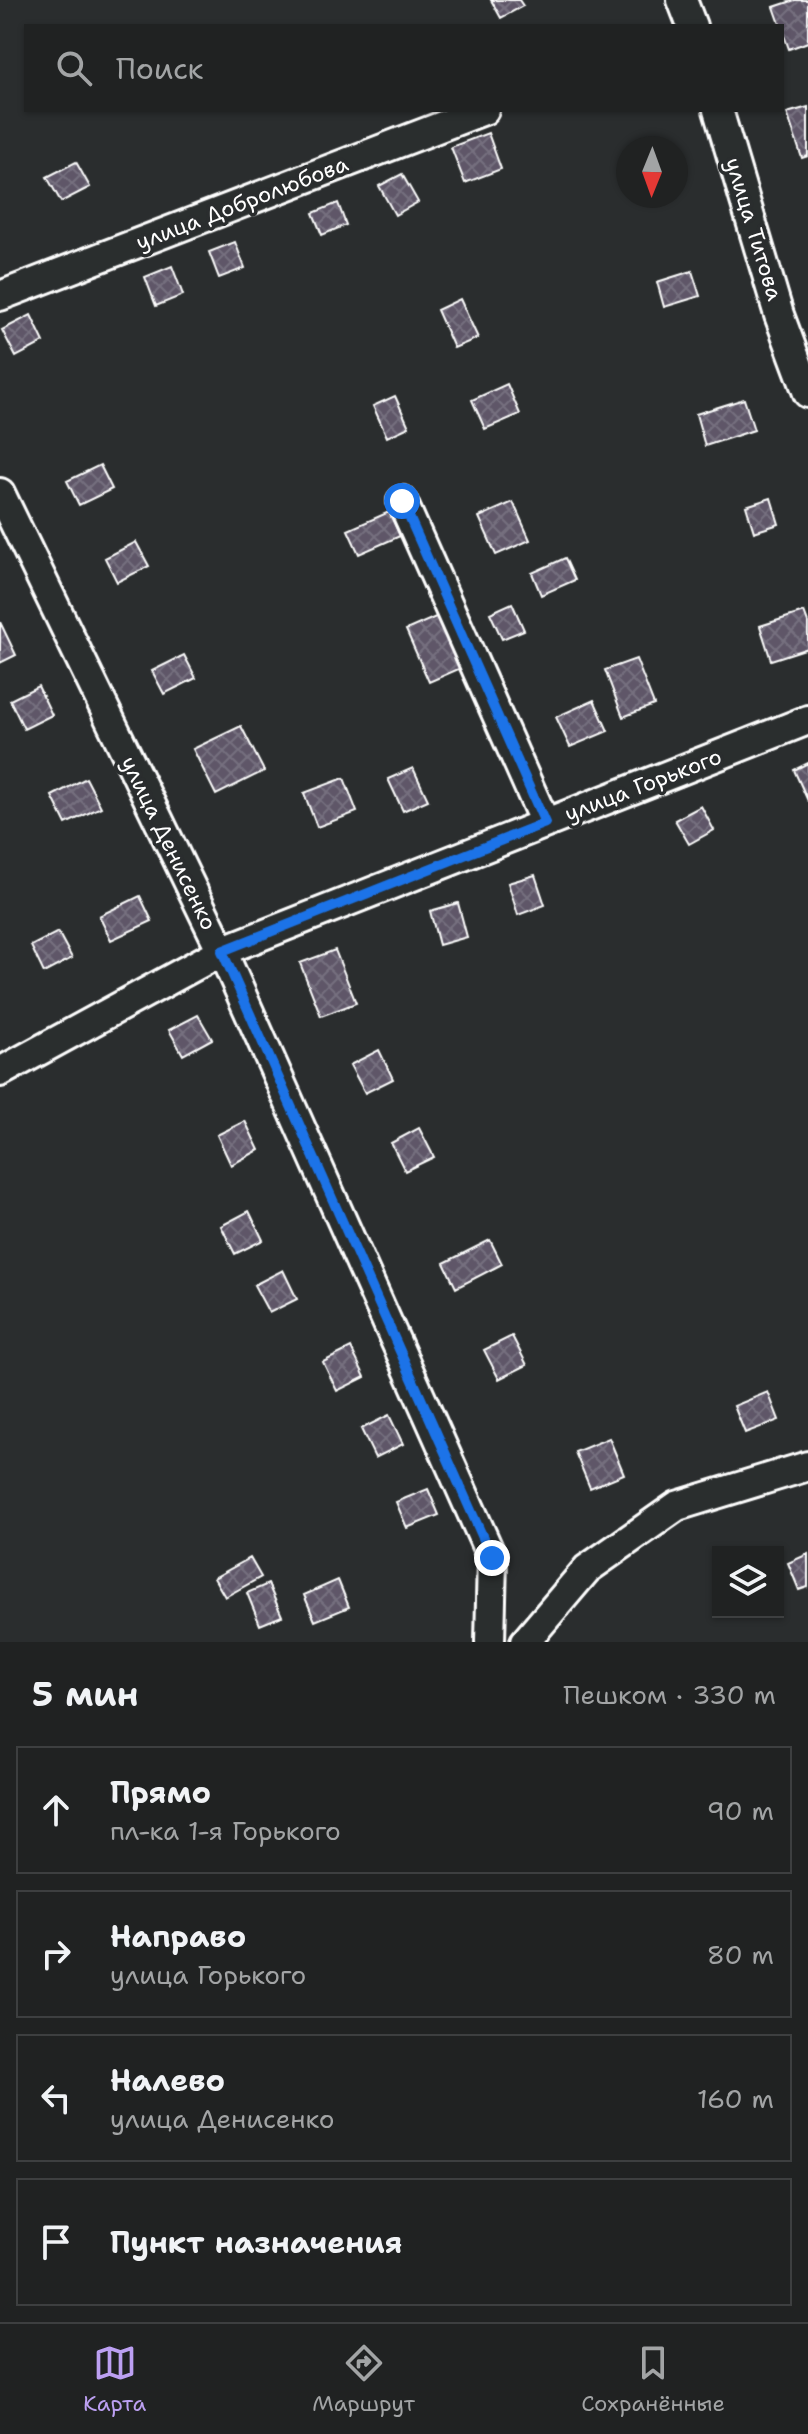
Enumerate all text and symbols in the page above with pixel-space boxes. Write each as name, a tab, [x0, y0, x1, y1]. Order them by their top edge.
search box	[24, 24, 784, 112]
icon: search	[52, 46, 96, 90]
text: Поиск	[116, 48, 204, 89]
north arrow	[616, 136, 688, 208]
street label: улица Добролюбова	[132, 149, 353, 257]
street label: улица Титова	[718, 154, 790, 304]
route start	[384, 483, 420, 519]
street label: улица Горького	[560, 742, 726, 828]
street label: улица Денисенко	[114, 751, 224, 935]
route end	[474, 1540, 510, 1576]
map controls	[712, 1546, 784, 1618]
button: layers	[712, 1546, 784, 1618]
text: 5 мин	[32, 1671, 139, 1717]
text: Пешком · 330 m	[563, 1677, 776, 1712]
text: Прямо	[110, 1772, 211, 1813]
icon: ahead	[34, 1788, 78, 1832]
text: 90 m	[707, 1793, 774, 1828]
text: пл-ка 1-я Горького	[110, 1813, 341, 1848]
text: Направо	[110, 1916, 246, 1957]
icon: right	[34, 1932, 78, 1976]
text: 80 m	[707, 1937, 774, 1972]
text: улица Горького	[110, 1957, 306, 1992]
text: Налево	[110, 2060, 225, 2101]
icon: left	[34, 2076, 78, 2120]
text: 160 m	[697, 2081, 774, 2116]
text: улица Денисенко	[110, 2101, 334, 2136]
icon: arrive	[34, 2220, 78, 2264]
text: Пункт назначения	[110, 2222, 402, 2263]
tab: Карта	[83, 2341, 146, 2418]
tab: Маршрут	[312, 2341, 415, 2418]
tab: Сохранённые	[581, 2341, 725, 2418]

